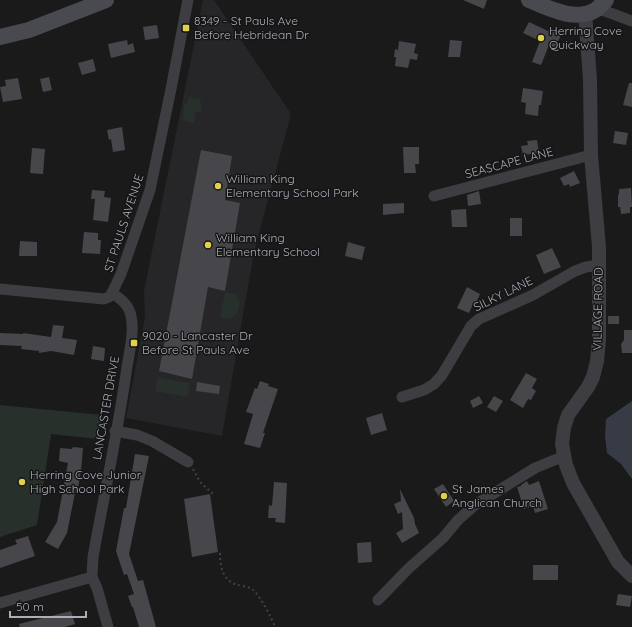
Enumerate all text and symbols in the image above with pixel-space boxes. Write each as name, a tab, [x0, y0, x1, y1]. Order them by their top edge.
place label: 8349 - St Pauls Ave Before Hebridean Dr	[194, 13, 309, 42]
marker: 8349 - St Pauls Ave Before Hebridean Dr	[181, 23, 191, 33]
place label: Herring Cove Quickway	[549, 23, 622, 52]
marker: Herring Cove Quickway	[536, 33, 546, 43]
street label: SEASCAPE LANE	[463, 144, 555, 181]
place label: William King Elementary School Park	[226, 171, 359, 200]
street label: ST PAULS AVENUE	[101, 172, 146, 274]
marker: William King Elementary School Park	[213, 181, 223, 191]
place label: William King Elementary School	[216, 230, 320, 259]
marker: William King Elementary School	[203, 240, 213, 250]
street label: VILLAGE ROAD	[589, 267, 606, 351]
street label: SILKY LANE	[471, 273, 535, 314]
place label: 9020 - Lancaster Dr Before St Pauls Ave	[142, 328, 253, 357]
marker: 9020 - Lancaster Dr Before St Pauls Ave	[129, 338, 139, 348]
street label: LANCASTER DRIVE	[89, 355, 122, 461]
place label: Herring Cove Junior High School Park	[30, 467, 142, 496]
marker: Herring Cove Junior High School Park	[17, 477, 27, 487]
place label: St James Anglican Church	[452, 481, 542, 510]
marker: St James Anglican Church	[439, 491, 449, 501]
scale bar	[10, 593, 86, 619]
text: 50 m	[16, 599, 44, 614]

